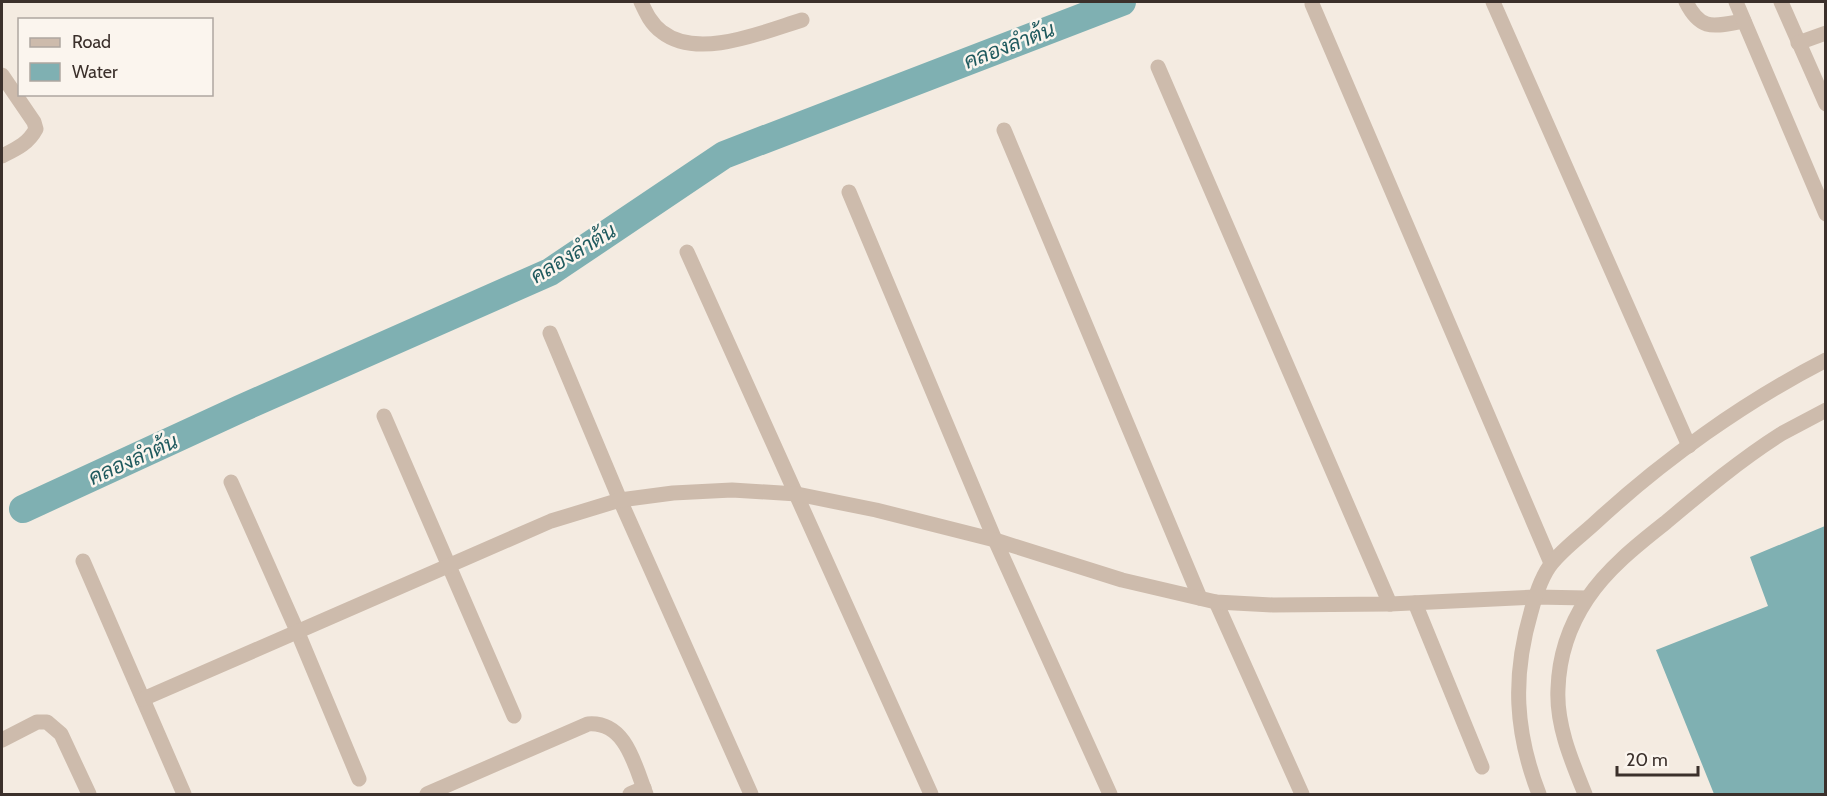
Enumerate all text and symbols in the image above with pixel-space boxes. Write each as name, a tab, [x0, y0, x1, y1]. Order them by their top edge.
water label: คลองลำต้น	[960, 16, 1058, 74]
legend	[18, 18, 213, 96]
text: Road	[72, 31, 111, 53]
text: Water	[72, 61, 118, 83]
water label: คลองลำต้น	[526, 217, 621, 288]
water label: คลองลำต้น	[84, 428, 182, 490]
scale bar	[1617, 739, 1698, 777]
text: 20 m	[1626, 749, 1668, 771]

